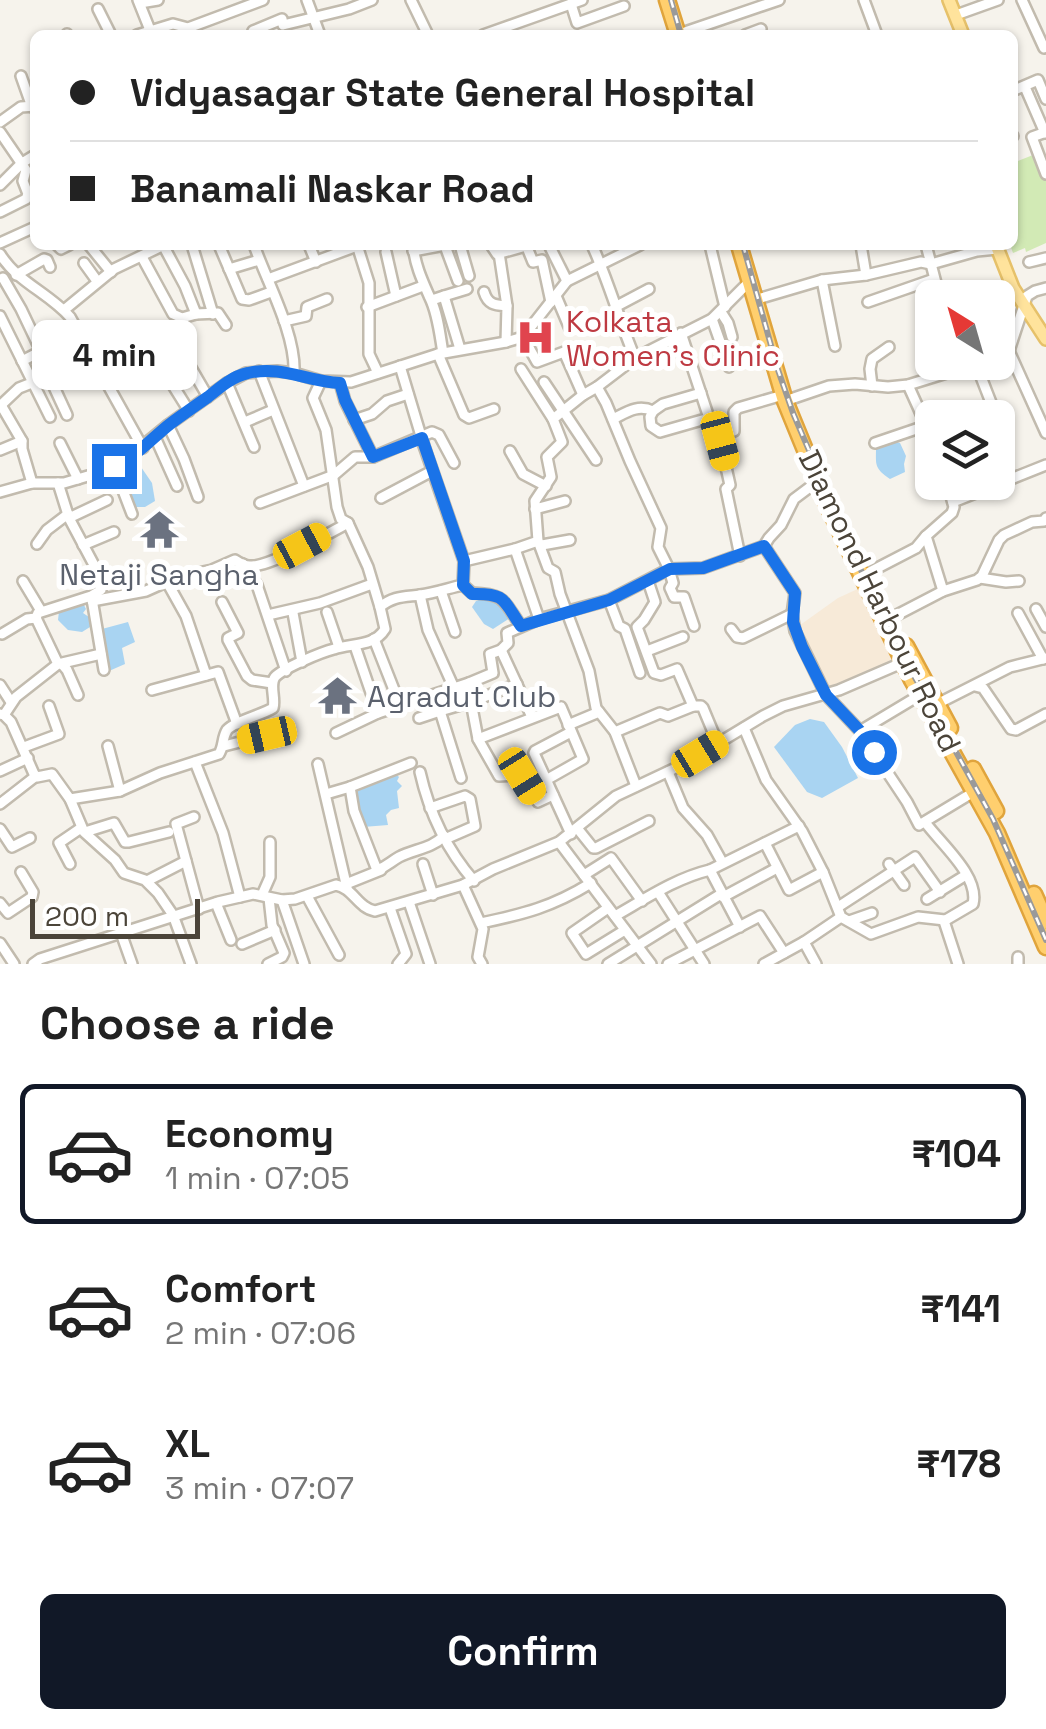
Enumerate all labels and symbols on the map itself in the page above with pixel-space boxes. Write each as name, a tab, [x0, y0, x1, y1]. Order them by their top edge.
north arrow	[915, 280, 1015, 380]
place label: Kolkata Women's Clinic	[566, 302, 780, 375]
hospital icon: Kolkata Women's Clinic	[515, 317, 557, 359]
callout: 4 min	[32, 321, 196, 391]
car	[698, 408, 742, 474]
route end	[92, 444, 137, 489]
street label: Diamond Harbour Road	[790, 444, 970, 758]
temple icon: Netaji Sangha	[138, 509, 180, 551]
car	[268, 519, 336, 573]
place label: Netaji Sangha	[59, 555, 259, 594]
temple icon: Agradut Club	[316, 675, 358, 717]
place label: Agradut Club	[367, 677, 556, 716]
car	[234, 714, 300, 756]
car	[667, 726, 733, 782]
route start	[852, 730, 897, 775]
car	[493, 743, 551, 809]
scale bar	[30, 894, 200, 938]

